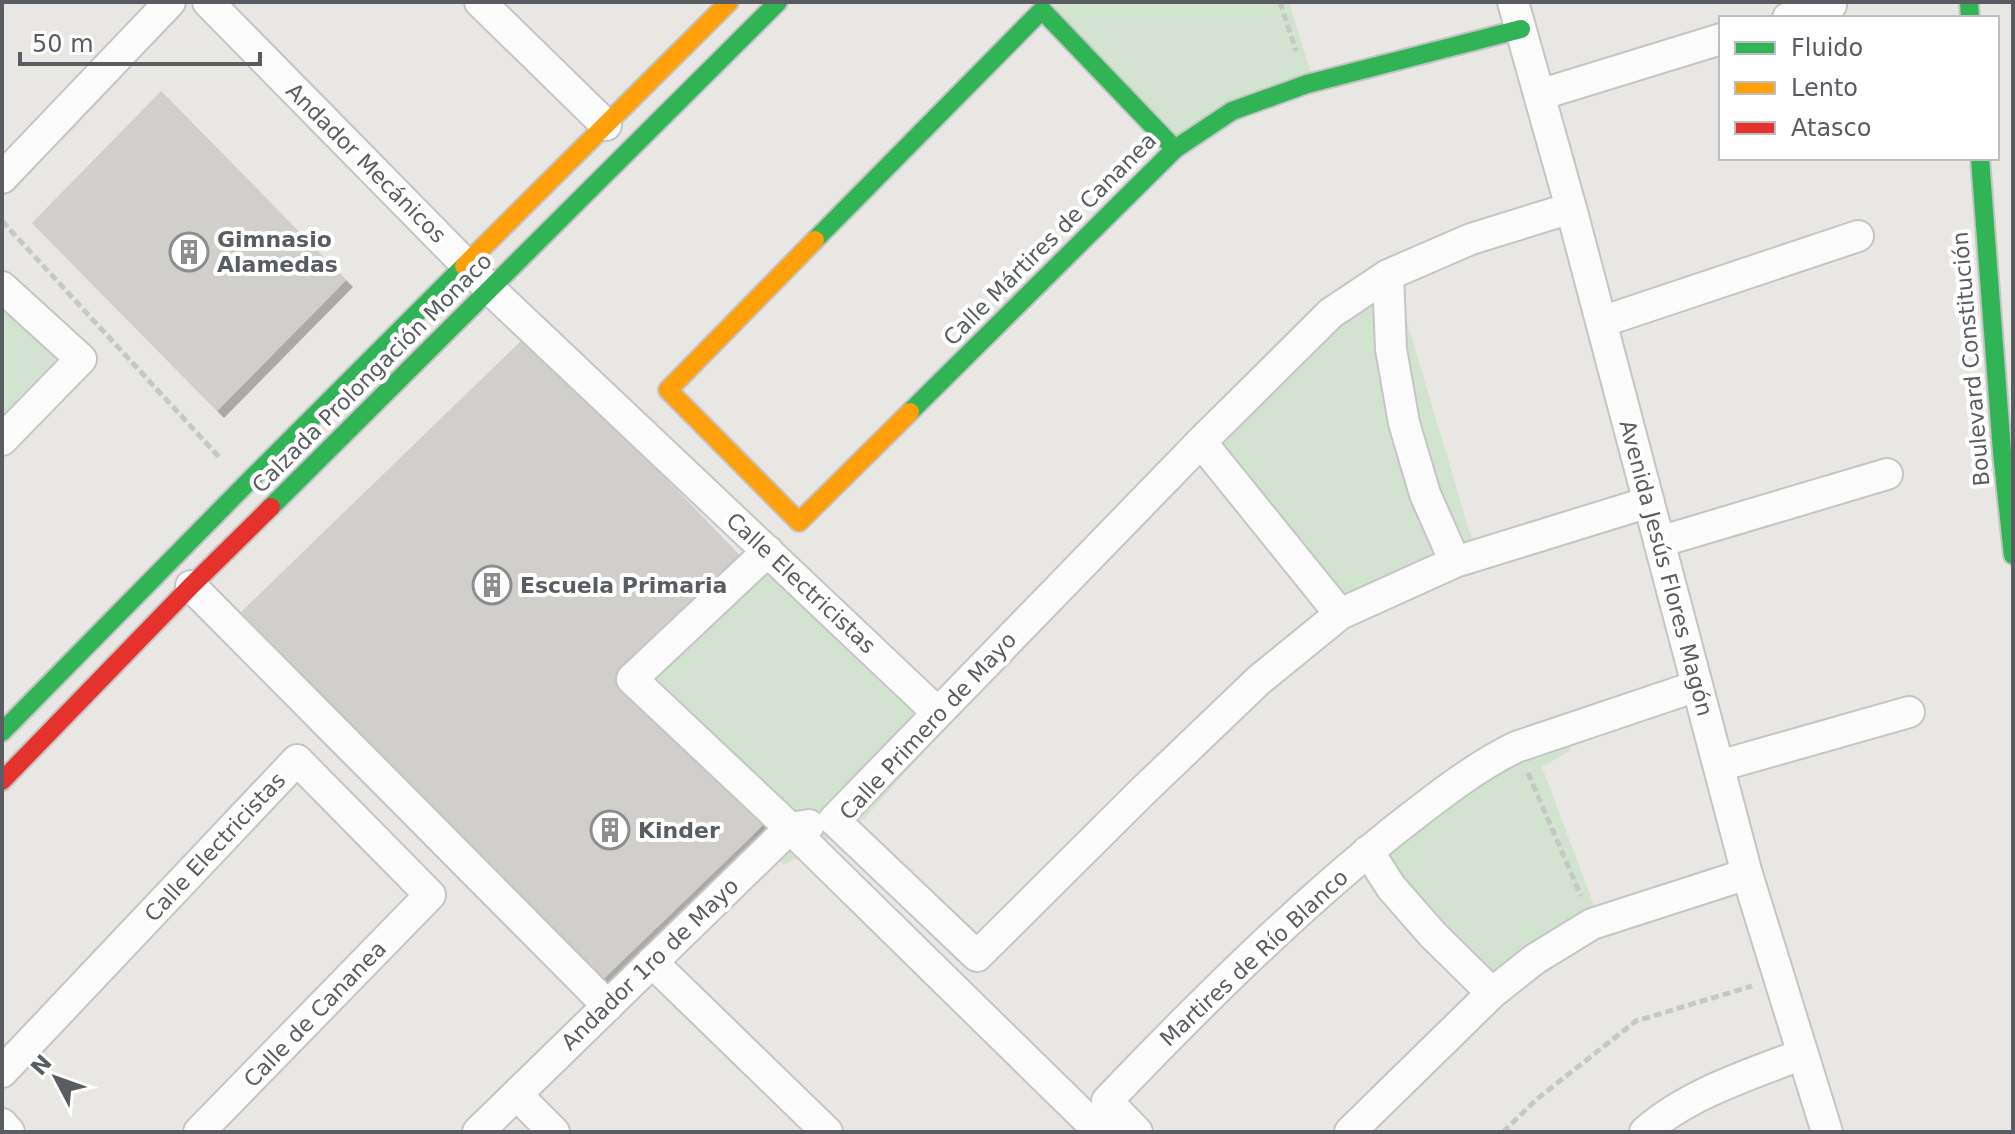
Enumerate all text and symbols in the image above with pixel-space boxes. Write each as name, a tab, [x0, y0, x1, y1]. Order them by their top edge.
scale bar	[20, 16, 260, 66]
legend	[1719, 16, 1999, 160]
text: 50 m	[32, 30, 94, 58]
text: Fluido	[1791, 34, 1863, 62]
text: Lento	[1791, 74, 1858, 102]
street label: Andador Mecánicos	[281, 78, 451, 248]
text: Atasco	[1791, 114, 1872, 142]
street label: Calle Mártires de Cananea	[939, 128, 1161, 350]
place label: Gimnasio Alamedas	[217, 227, 338, 277]
building icon: Gimnasio Alamedas	[168, 231, 210, 273]
street label: Boulevard Constitución	[1947, 231, 1995, 487]
street label: Calzada Prolongación Monaco	[247, 248, 497, 498]
street label: Avenida Jesús Flores Magón	[1614, 417, 1718, 719]
street label: Calle Electricistas	[721, 508, 881, 658]
building icon: Escuela Primaria	[471, 564, 513, 606]
place label: Escuela Primaria	[520, 573, 727, 598]
street label: Calle Primero de Mayo	[835, 627, 1021, 825]
street label: Calle Electricistas	[140, 767, 290, 927]
building icon: Kinder	[589, 809, 631, 851]
place label: Kinder	[638, 818, 720, 843]
street label: Martires de Río Blanco	[1155, 865, 1353, 1051]
street label: Andador 1ro de Mayo	[556, 873, 744, 1055]
street label: Calle de Cananea	[239, 936, 391, 1092]
north arrow	[16, 1038, 96, 1118]
text: N	[26, 1050, 57, 1080]

